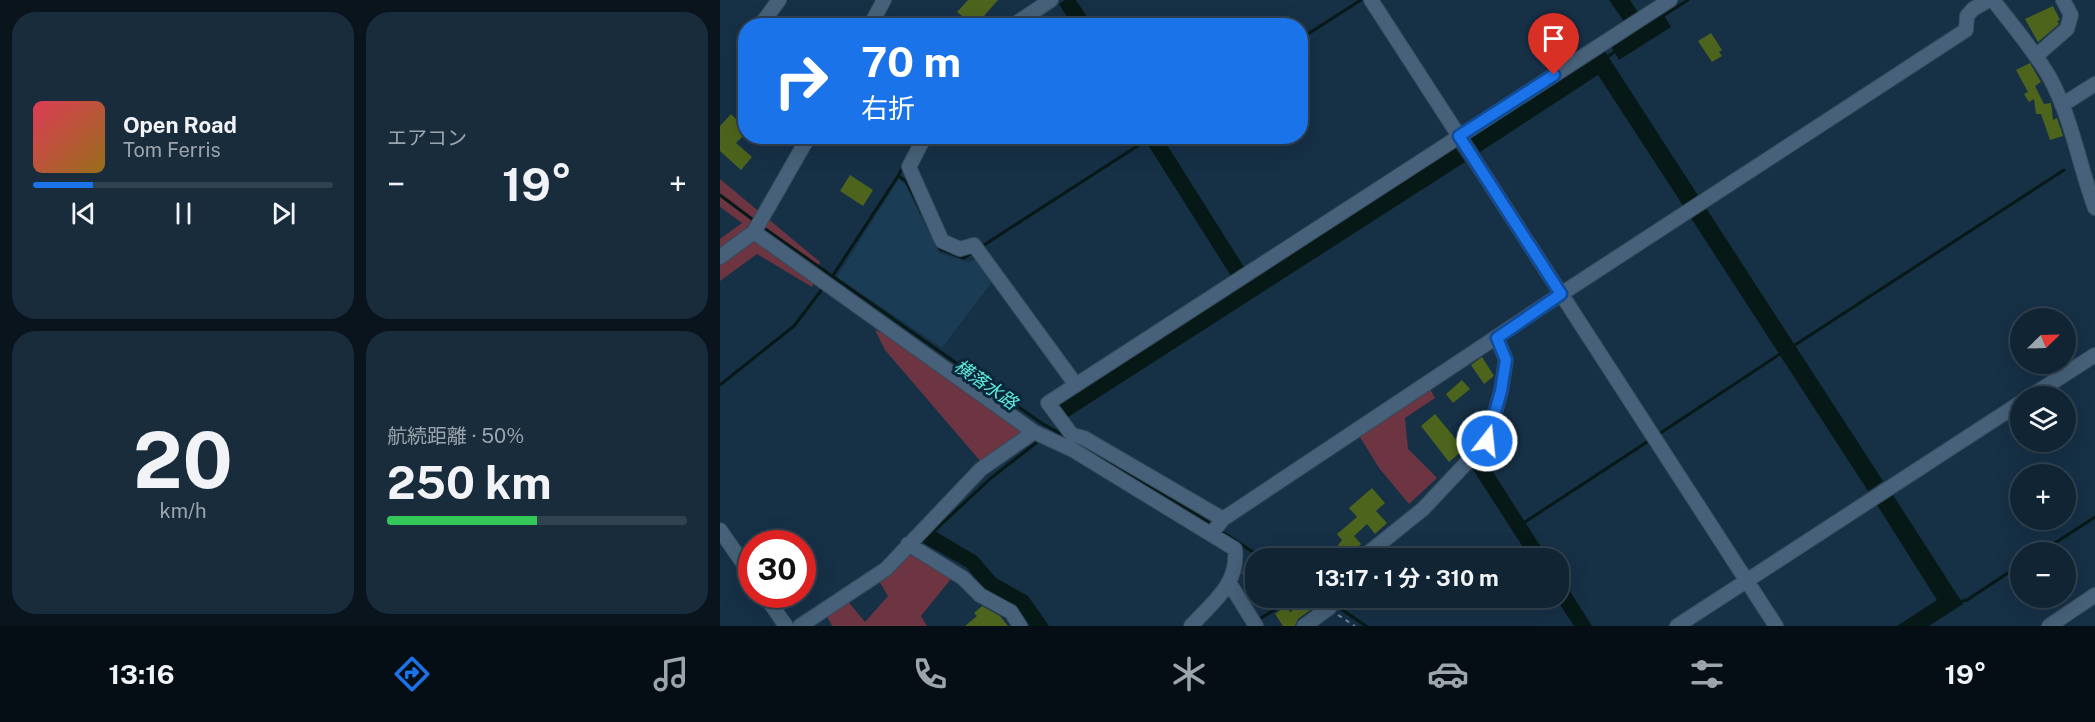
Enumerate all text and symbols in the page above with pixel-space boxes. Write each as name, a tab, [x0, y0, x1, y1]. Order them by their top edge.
pin	[1528, 13, 1579, 75]
icon: arrive	[1537, 22, 1570, 55]
text: 70 m	[861, 37, 961, 86]
icon: right	[762, 42, 840, 120]
text: 右折	[861, 92, 915, 124]
text: Open Road	[123, 112, 237, 138]
text: エアコン	[387, 126, 467, 150]
text: Tom Ferris	[123, 138, 221, 162]
text: 19°	[502, 158, 572, 211]
text: −	[387, 165, 405, 203]
text: +	[669, 165, 687, 203]
icon: previous	[67, 197, 100, 230]
icon: pause	[167, 197, 200, 230]
icon: next	[267, 197, 300, 230]
north arrow	[2010, 308, 2076, 374]
map controls	[2010, 308, 2076, 608]
water label: 横落水路	[950, 355, 1023, 414]
button: layers	[2010, 386, 2076, 452]
position arrow	[1455, 409, 1519, 473]
text: 20	[133, 414, 233, 506]
text: 航続距離 · 50%	[387, 424, 524, 448]
text: 250 km	[387, 456, 551, 509]
button: +	[2010, 464, 2076, 530]
text: km/h	[159, 499, 207, 523]
speed limit sign: 30	[738, 530, 816, 608]
button: −	[2010, 542, 2076, 608]
text: 13:17 · 1 分 · 310 m	[1315, 565, 1499, 591]
icon: directions	[391, 653, 433, 695]
icon: music	[650, 653, 692, 695]
icon: phone	[909, 653, 951, 695]
icon: climate	[1168, 653, 1210, 695]
icon: car	[1427, 653, 1469, 695]
icon: filters	[1686, 653, 1728, 695]
text: 13:16	[108, 658, 175, 690]
text: 19°	[1944, 658, 1987, 690]

